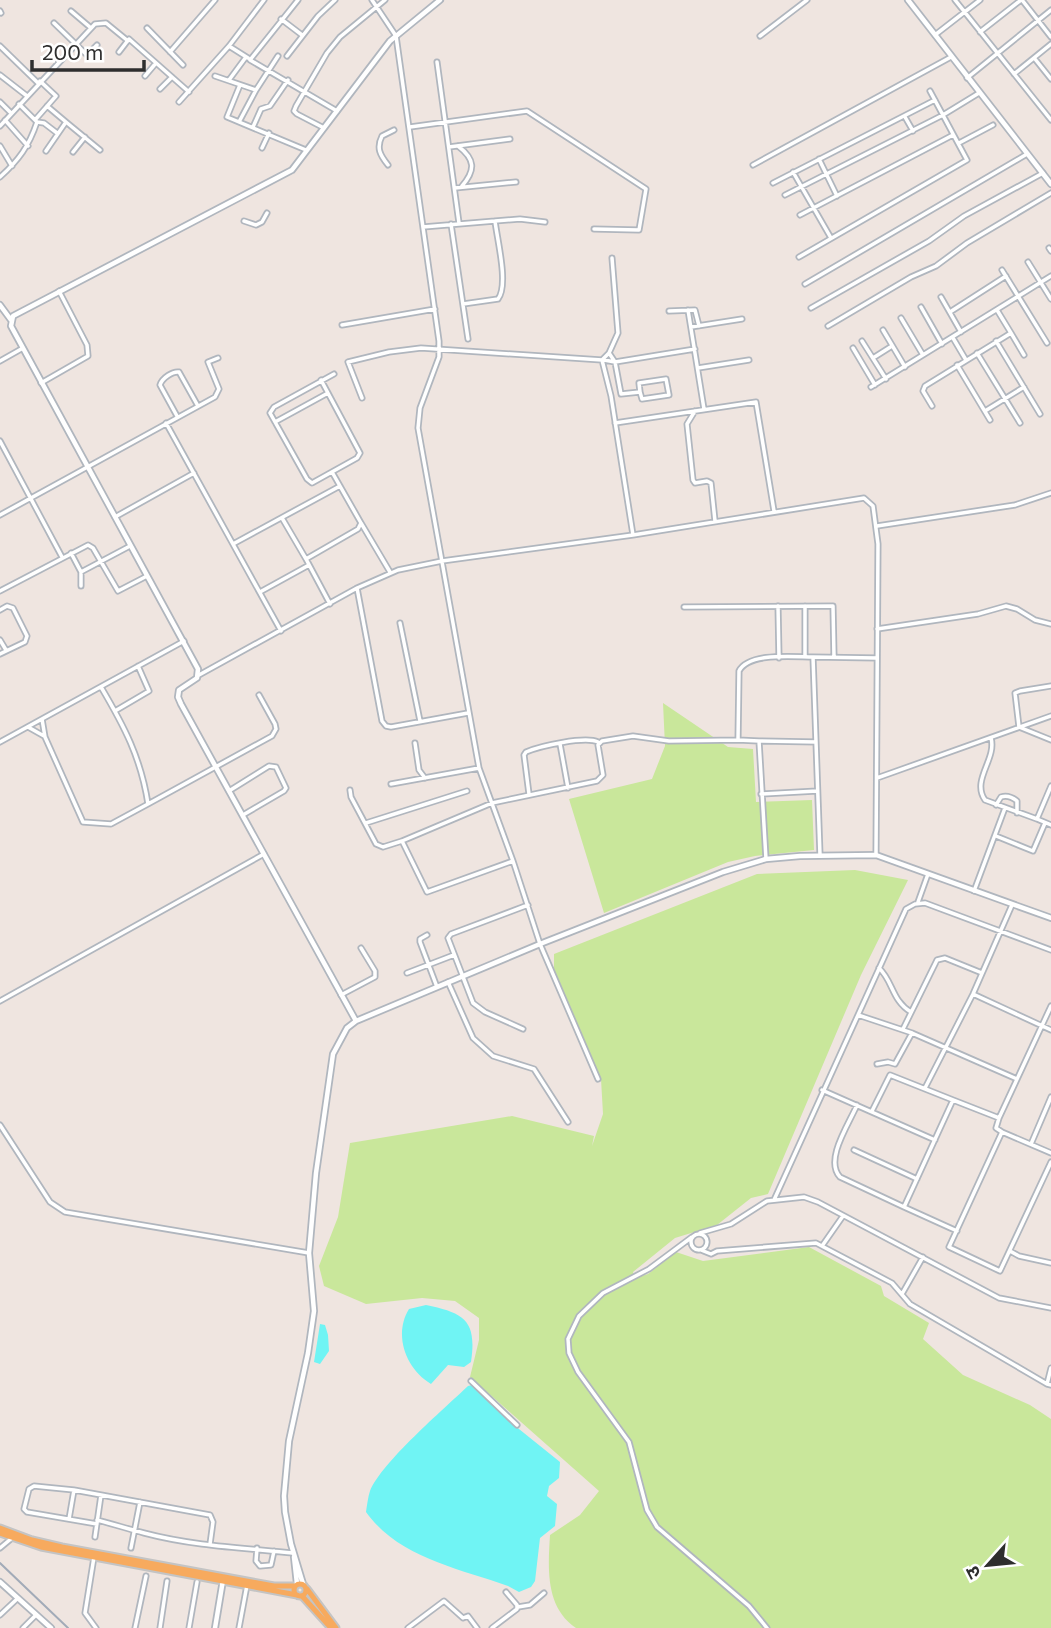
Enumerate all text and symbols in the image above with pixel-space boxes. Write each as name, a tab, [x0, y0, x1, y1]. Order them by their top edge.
scale bar	[32, 28, 144, 72]
text: 200 m	[42, 39, 103, 64]
north arrow	[953, 1530, 1023, 1600]
text: उ	[959, 1562, 985, 1583]

